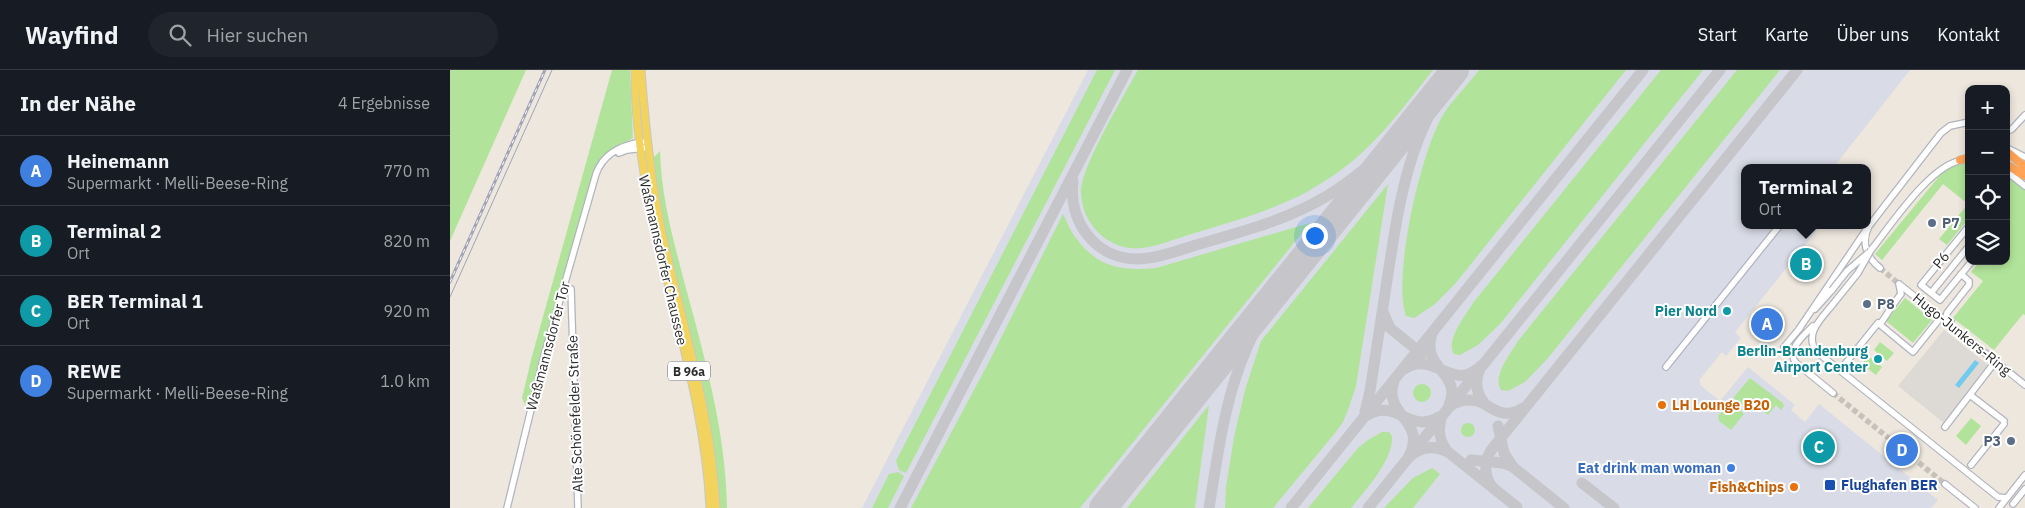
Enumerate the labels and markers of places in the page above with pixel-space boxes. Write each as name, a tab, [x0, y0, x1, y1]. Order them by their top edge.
place label: P7	[1942, 214, 1960, 232]
marker: P7	[1926, 217, 1938, 229]
pin: B	[1790, 245, 1822, 283]
place label: P8	[1877, 295, 1895, 313]
marker: P8	[1861, 298, 1873, 310]
place label: Pier Nord	[1655, 302, 1717, 320]
marker: Pier Nord	[1721, 305, 1733, 317]
pin: A	[1751, 305, 1783, 343]
place label: Berlin-Brandenburg Airport Center	[1737, 342, 1868, 376]
marker: Berlin-Brandenburg Airport Center	[1872, 353, 1884, 365]
place label: LH Lounge B20	[1672, 396, 1770, 414]
marker: LH Lounge B20	[1656, 399, 1668, 411]
pin: C	[1803, 428, 1835, 466]
pin: D	[1886, 431, 1918, 469]
place label: P3	[1983, 432, 2001, 450]
marker: P3	[2005, 435, 2017, 447]
place label: Eat drink man woman	[1578, 459, 1721, 477]
marker: Eat drink man woman	[1725, 462, 1737, 474]
place label: Flughafen BER	[1841, 476, 1938, 494]
place label: Fish&Chips	[1709, 478, 1784, 496]
marker: Flughafen BER	[1823, 478, 1837, 492]
marker: Fish&Chips	[1788, 481, 1800, 493]

